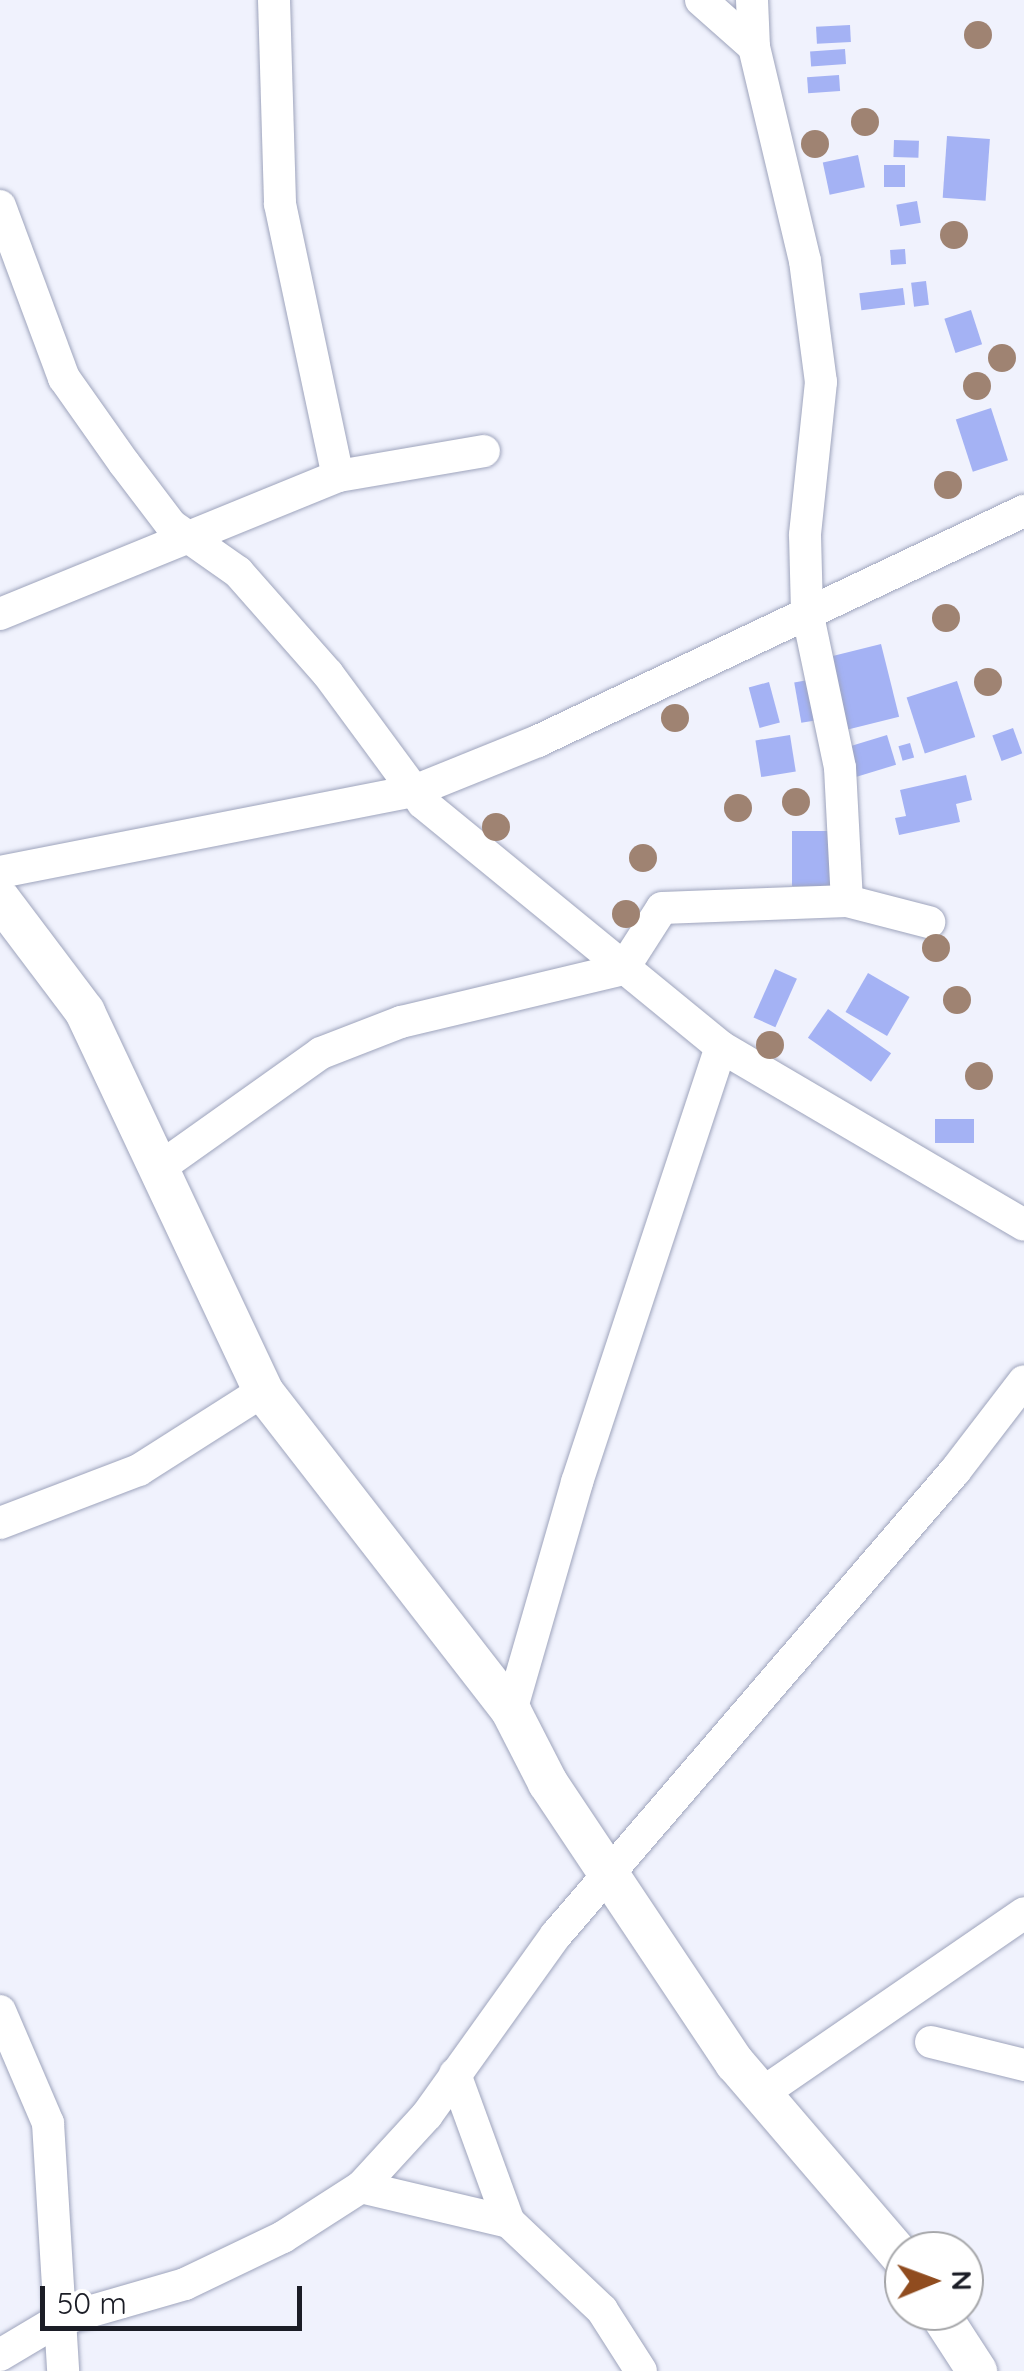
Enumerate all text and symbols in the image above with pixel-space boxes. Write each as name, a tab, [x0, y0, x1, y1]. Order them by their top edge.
north arrow	[884, 2231, 984, 2331]
scale bar	[45, 2266, 308, 2328]
text: N	[945, 2270, 980, 2291]
text: 50 m	[57, 2284, 127, 2322]

